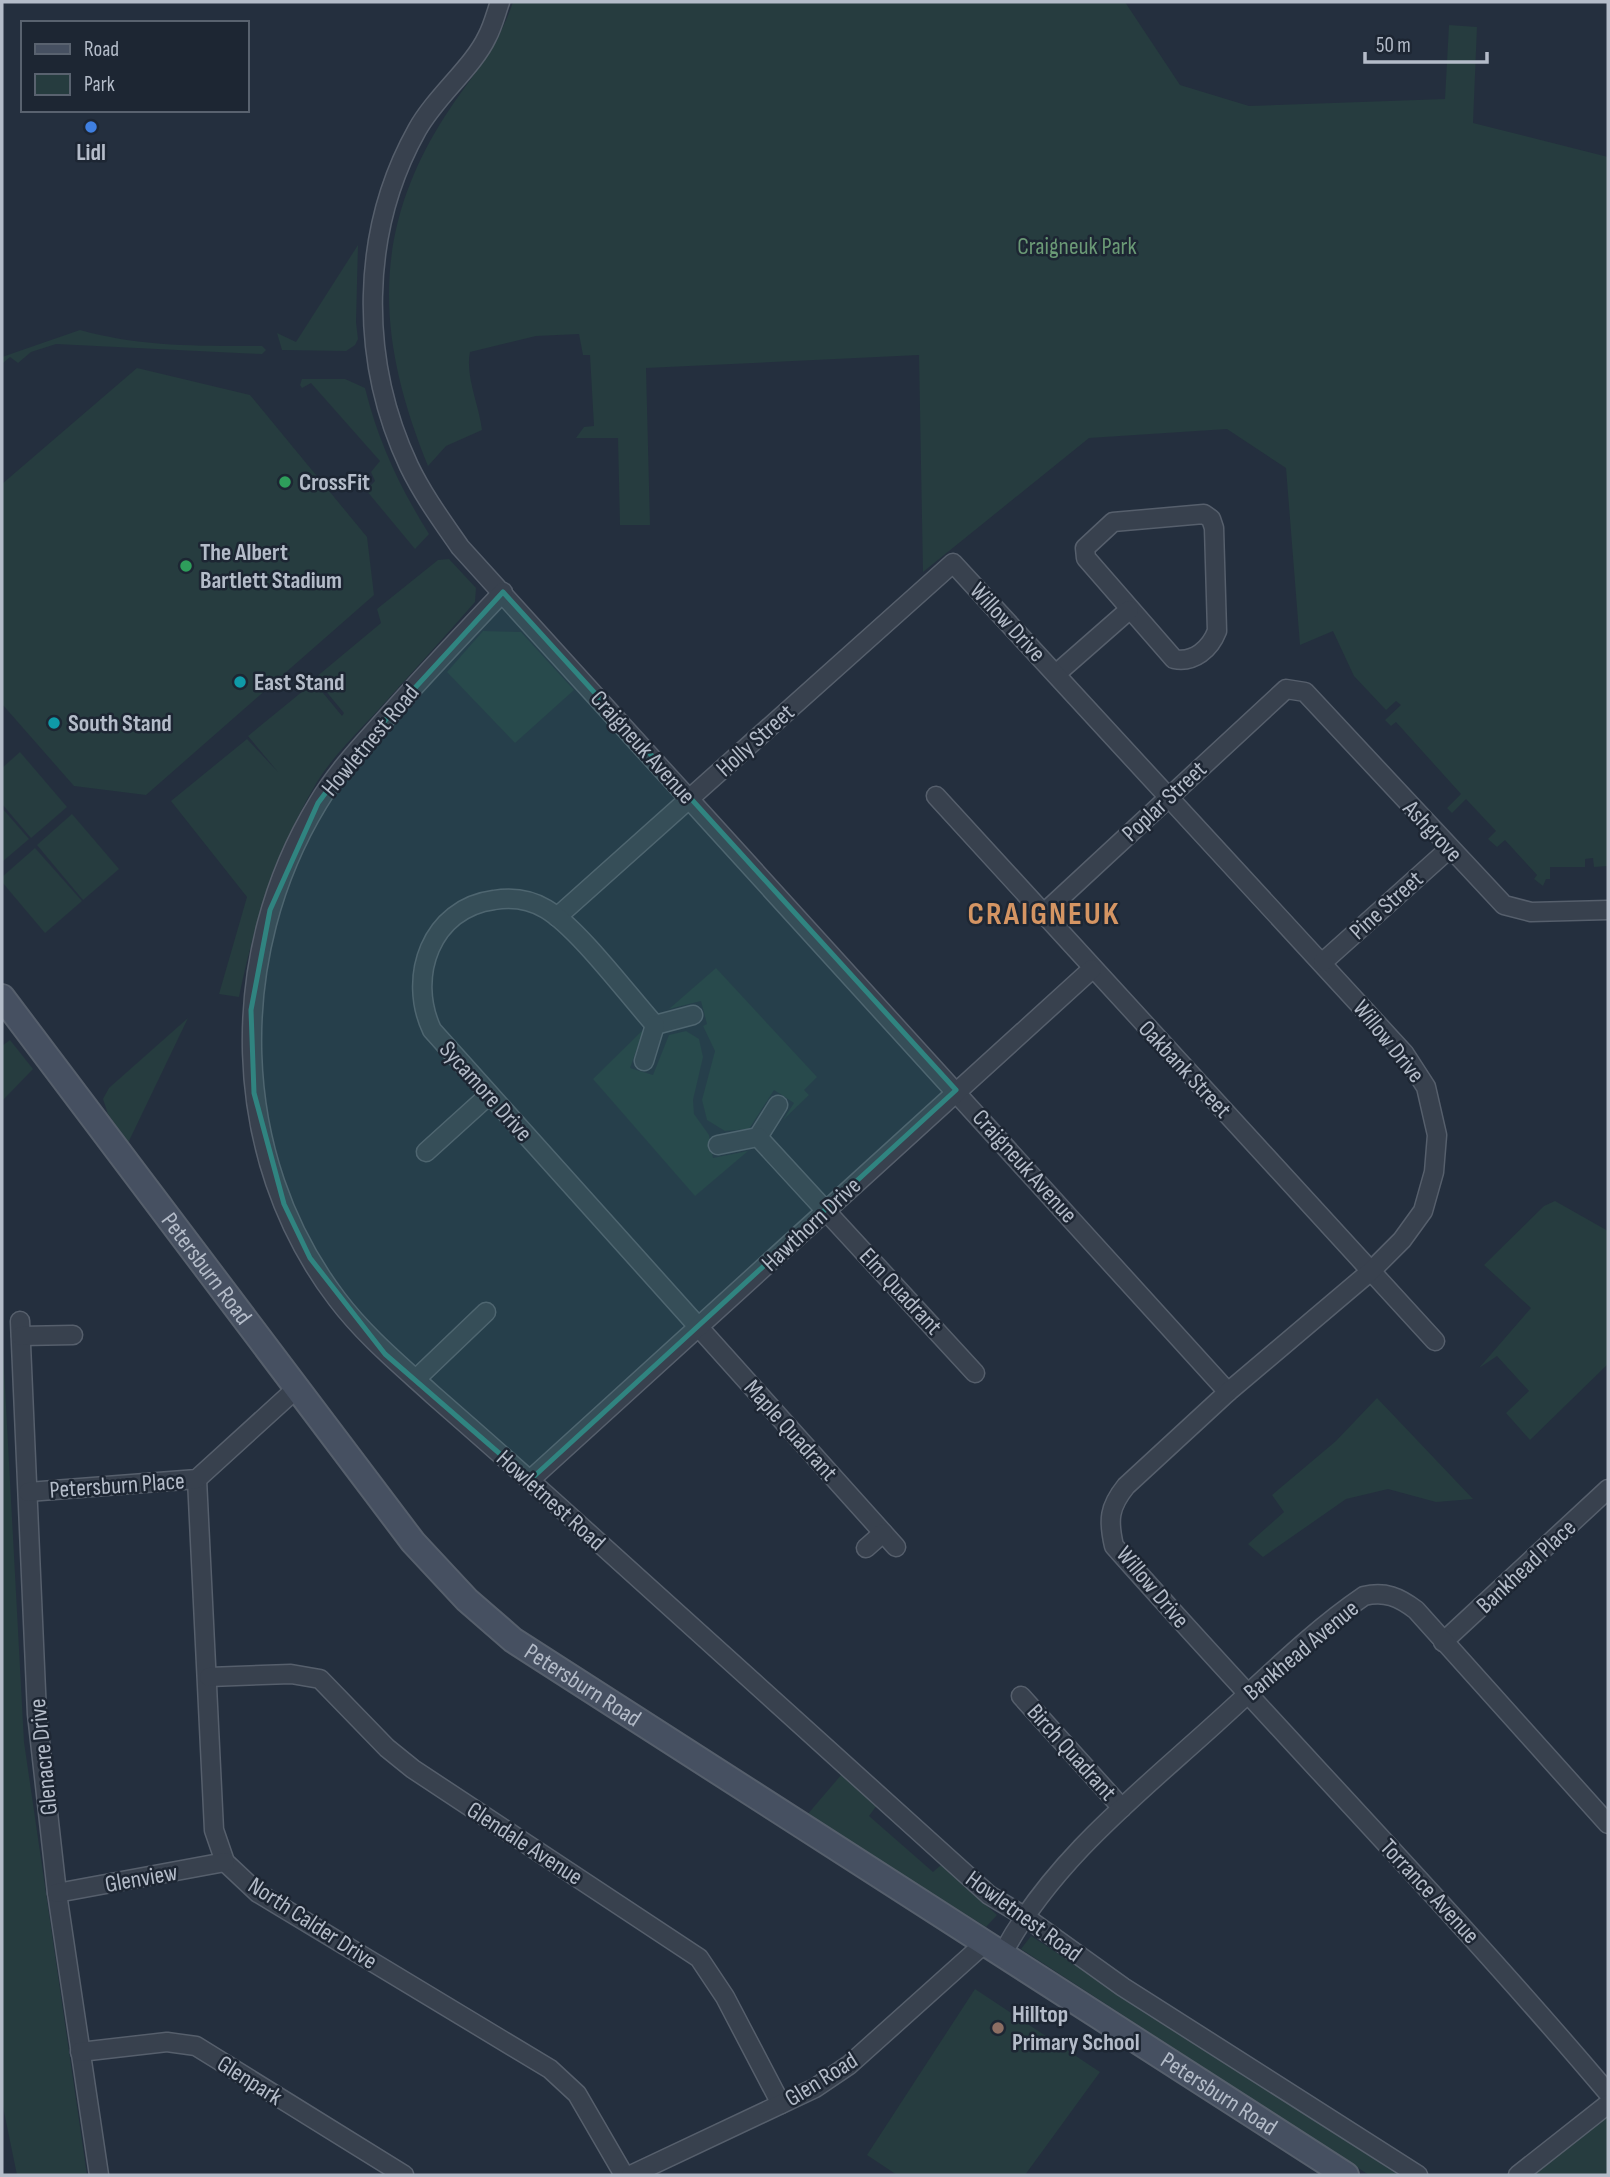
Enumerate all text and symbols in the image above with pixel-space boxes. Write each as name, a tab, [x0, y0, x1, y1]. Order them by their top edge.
legend	[21, 21, 248, 112]
scale bar	[1365, 21, 1488, 65]
text: 50 m	[1376, 33, 1411, 58]
text: Road	[84, 37, 119, 62]
text: Park	[84, 72, 115, 97]
marker: Lidl	[83, 119, 99, 135]
place label: Lidl	[76, 138, 106, 167]
park label: Craigneuk Park	[1017, 232, 1137, 261]
place label: CrossFit	[299, 468, 370, 497]
marker: CrossFit	[277, 474, 293, 490]
place label: The Albert Bartlett Stadium	[200, 538, 342, 595]
marker: The Albert Bartlett Stadium	[178, 558, 194, 574]
street label: Willow Drive	[964, 577, 1052, 668]
place label: East Stand	[254, 668, 345, 697]
marker: East Stand	[232, 674, 248, 690]
street label: Howletnest Road	[315, 679, 425, 802]
street label: Craigneuk Avenue	[584, 685, 701, 810]
street label: Holly Street	[710, 698, 800, 783]
place label: South Stand	[68, 709, 172, 738]
marker: South Stand	[46, 715, 62, 731]
street label: Poplar Street	[1116, 755, 1213, 848]
street label: Ashgrove	[1396, 794, 1468, 868]
street label: Pine Street	[1344, 865, 1429, 946]
district label: CRAIGNEUK	[968, 895, 1120, 934]
street label: Willow Drive	[1346, 994, 1431, 1089]
street label: Oakbank Street	[1132, 1014, 1237, 1124]
street label: Sycamore Drive	[433, 1035, 538, 1148]
street label: Craigneuk Avenue	[966, 1104, 1083, 1229]
street label: Hawthorn Drive	[756, 1171, 867, 1278]
street label: Petersburn Road	[155, 1207, 258, 1330]
street label: Elm Quadrant	[853, 1242, 948, 1341]
street label: Maple Quadrant	[738, 1374, 844, 1487]
street label: Howletnest Road	[490, 1444, 611, 1557]
street label: Petersburn Place	[48, 1466, 186, 1505]
street label: Bankhead Place	[1471, 1513, 1582, 1620]
street label: Willow Drive	[1110, 1540, 1195, 1634]
street label: Bankhead Avenue	[1238, 1594, 1365, 1707]
street label: Petersburn Road	[519, 1637, 646, 1733]
street label: Glenacre Drive	[23, 1697, 64, 1817]
street label: Birch Quadrant	[1021, 1698, 1123, 1807]
street label: Glendale Avenue	[461, 1795, 588, 1892]
street label: Torrance Avenue	[1374, 1833, 1485, 1950]
street label: Glenview	[103, 1858, 180, 1899]
street label: Howletnest Road	[960, 1865, 1087, 1968]
street label: North Calder Drive	[243, 1871, 383, 1976]
place label: Hilltop Primary School	[1012, 2000, 1140, 2057]
marker: Hilltop Primary School	[990, 2020, 1006, 2036]
street label: Glen Road	[780, 2046, 863, 2113]
street label: Petersburn Road	[1155, 2046, 1282, 2142]
street label: Glenpark	[212, 2049, 288, 2112]

